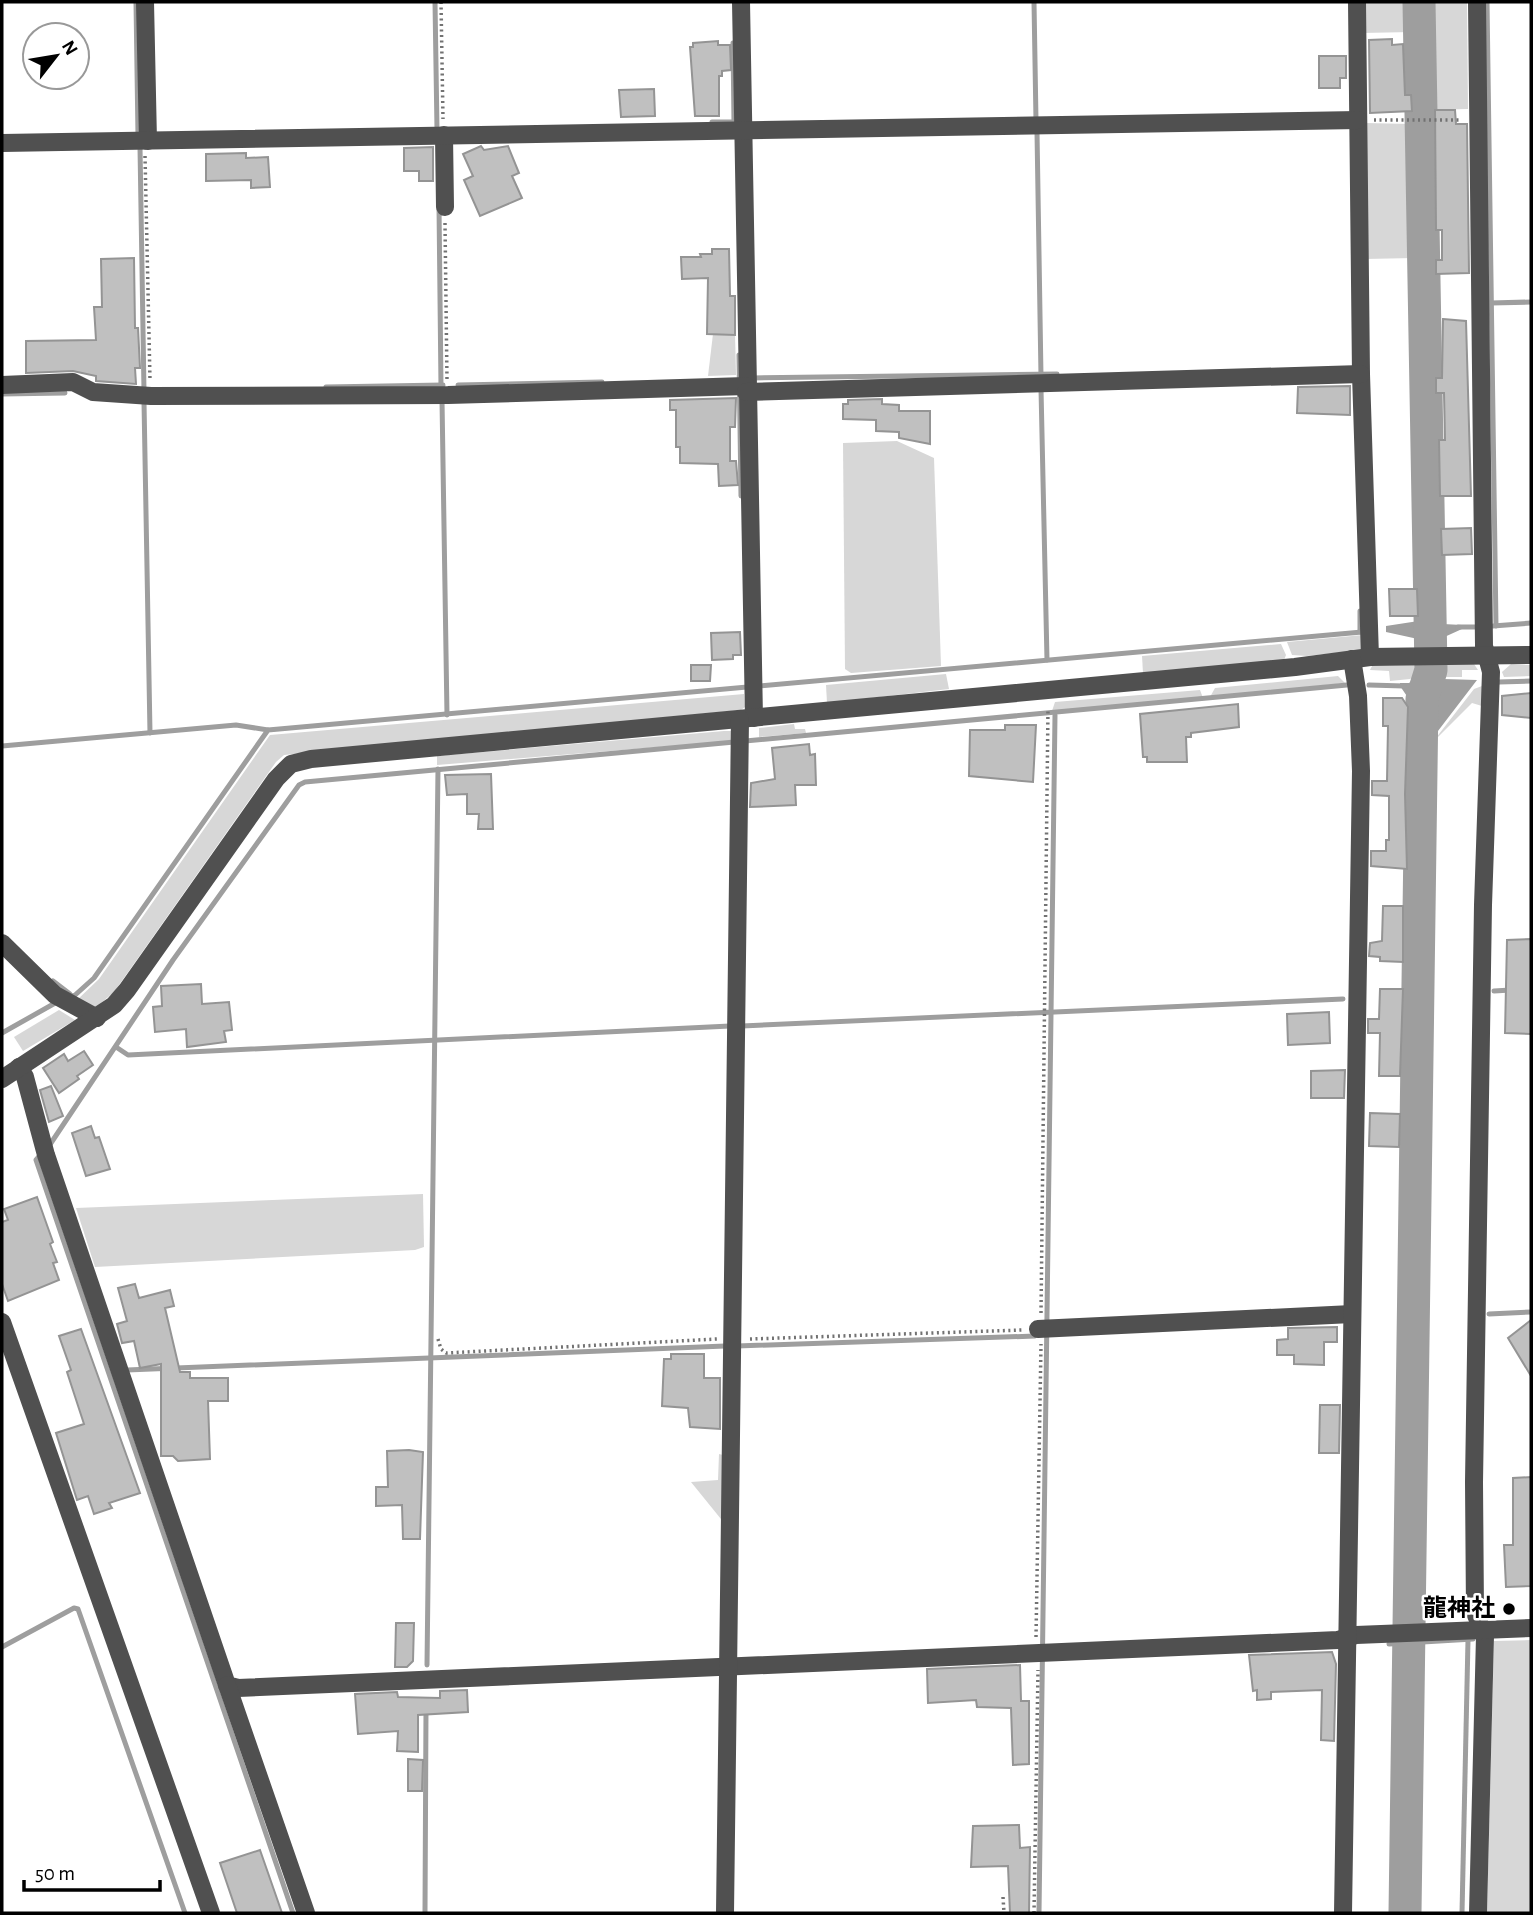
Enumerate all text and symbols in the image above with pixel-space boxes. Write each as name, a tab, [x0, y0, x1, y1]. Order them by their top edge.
north arrow	[21, 21, 91, 91]
text: N	[58, 37, 81, 59]
place label: 龍神社	[1423, 1595, 1495, 1621]
marker: 龍神社	[1501, 1601, 1517, 1617]
scale bar	[24, 1848, 161, 1892]
text: 50 m	[35, 1863, 75, 1884]

